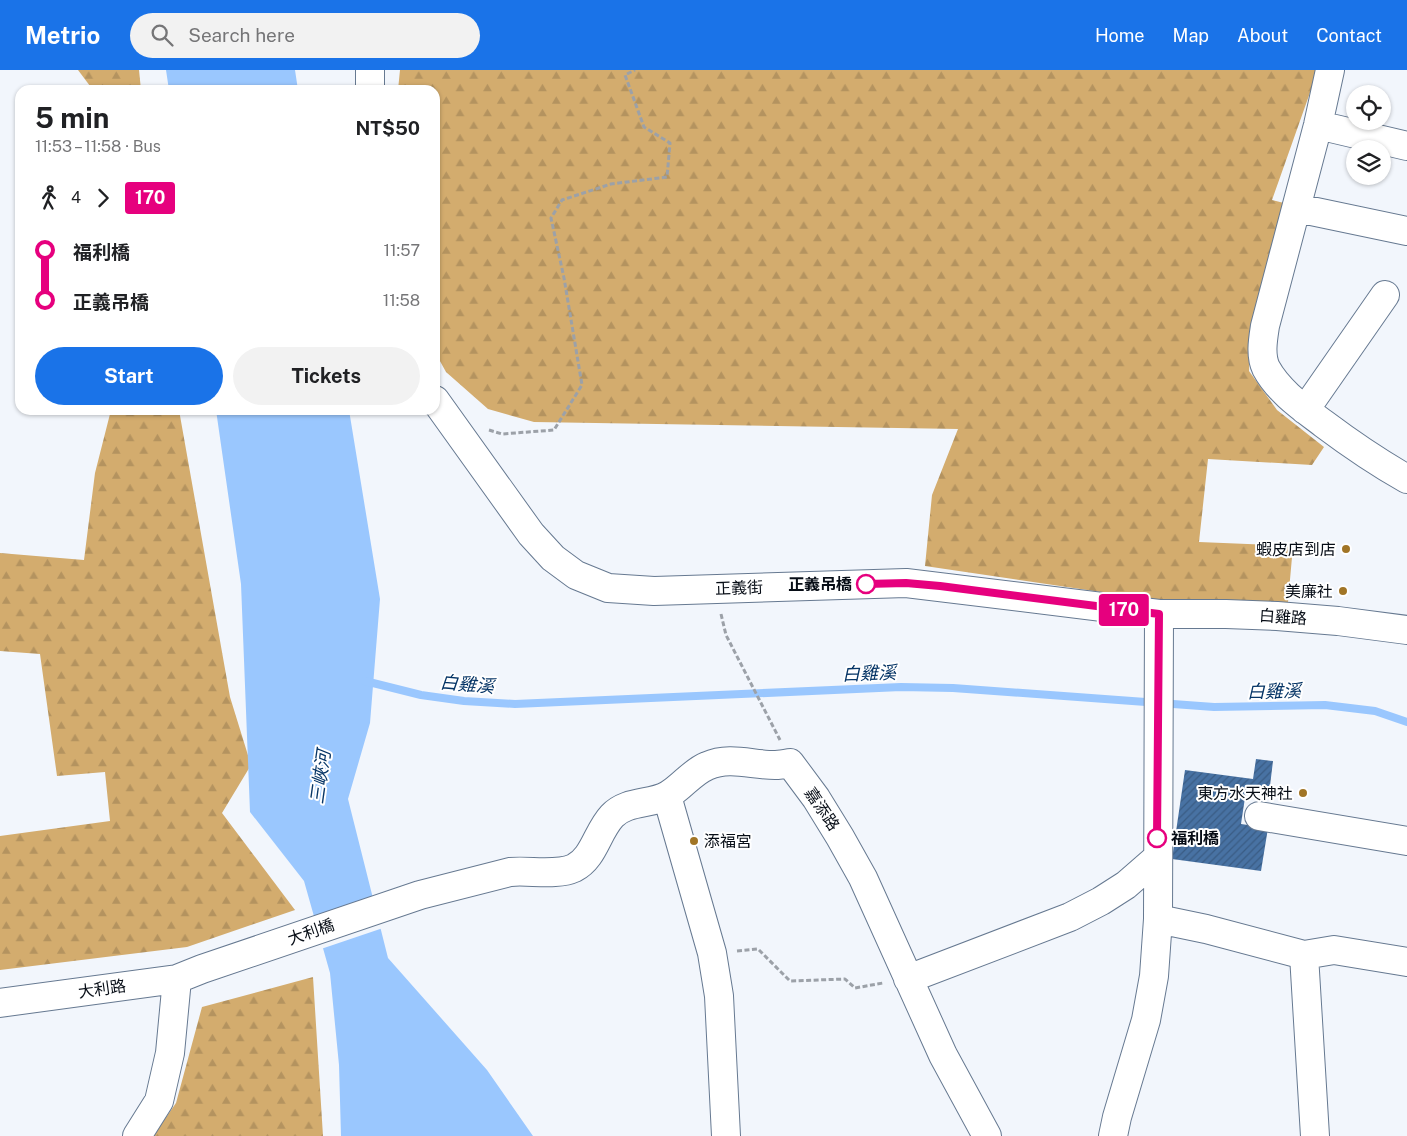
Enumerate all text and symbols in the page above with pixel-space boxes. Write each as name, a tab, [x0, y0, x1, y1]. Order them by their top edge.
search box	[130, 13, 480, 58]
text: Metrio	[25, 21, 100, 49]
icon: search	[148, 21, 176, 49]
text: Search here	[188, 24, 295, 46]
text: Home	[1095, 25, 1145, 46]
text: Map	[1173, 25, 1209, 46]
text: About	[1237, 25, 1288, 46]
text: Contact	[1316, 25, 1382, 46]
map controls	[1346, 85, 1391, 185]
button: locate	[1346, 85, 1391, 130]
text: 5 min	[35, 101, 109, 134]
text: NT$50	[355, 117, 420, 139]
text: 11:53 – 11:58 · Bus	[35, 137, 161, 156]
button: layers	[1346, 140, 1391, 185]
icon: walk	[35, 184, 63, 212]
icon: forward	[89, 184, 117, 212]
text: 170	[135, 187, 165, 208]
text: 4	[71, 188, 81, 207]
text: 福利橋	[73, 241, 130, 263]
text: 11:57	[384, 241, 420, 260]
text: 正義吊橋	[73, 291, 149, 313]
text: 11:58	[383, 291, 420, 310]
button: Start	[35, 347, 223, 405]
button: Tickets	[233, 347, 420, 405]
place label: 蝦皮店到店	[1256, 540, 1336, 559]
marker: 蝦皮店到店	[1340, 543, 1352, 555]
marker: 正義吊橋	[856, 574, 876, 594]
place label: 正義吊橋	[788, 575, 852, 594]
street label: 正義街	[715, 578, 763, 598]
place label: 美廉社	[1285, 582, 1333, 601]
marker: 美廉社	[1337, 585, 1349, 597]
line badge: 170	[1095, 594, 1153, 626]
text: 170	[1109, 599, 1139, 620]
street label: 白雞路	[1258, 606, 1308, 628]
water label: 白雞溪	[842, 661, 899, 684]
water label: 白雞溪	[439, 671, 498, 697]
water label: 白雞溪	[1247, 680, 1304, 702]
water label: 三峽河	[306, 746, 335, 805]
street label: 嘉添路	[801, 784, 843, 834]
place label: 東方水天神社	[1197, 784, 1293, 803]
marker: 東方水天神社	[1297, 787, 1309, 799]
marker: 福利橋	[1147, 828, 1167, 848]
place label: 福利橋	[1171, 829, 1219, 848]
place label: 添福宮	[704, 832, 752, 851]
marker: 添福宮	[688, 835, 700, 847]
street label: 大利橋	[285, 915, 337, 949]
street label: 大利路	[77, 976, 127, 1002]

